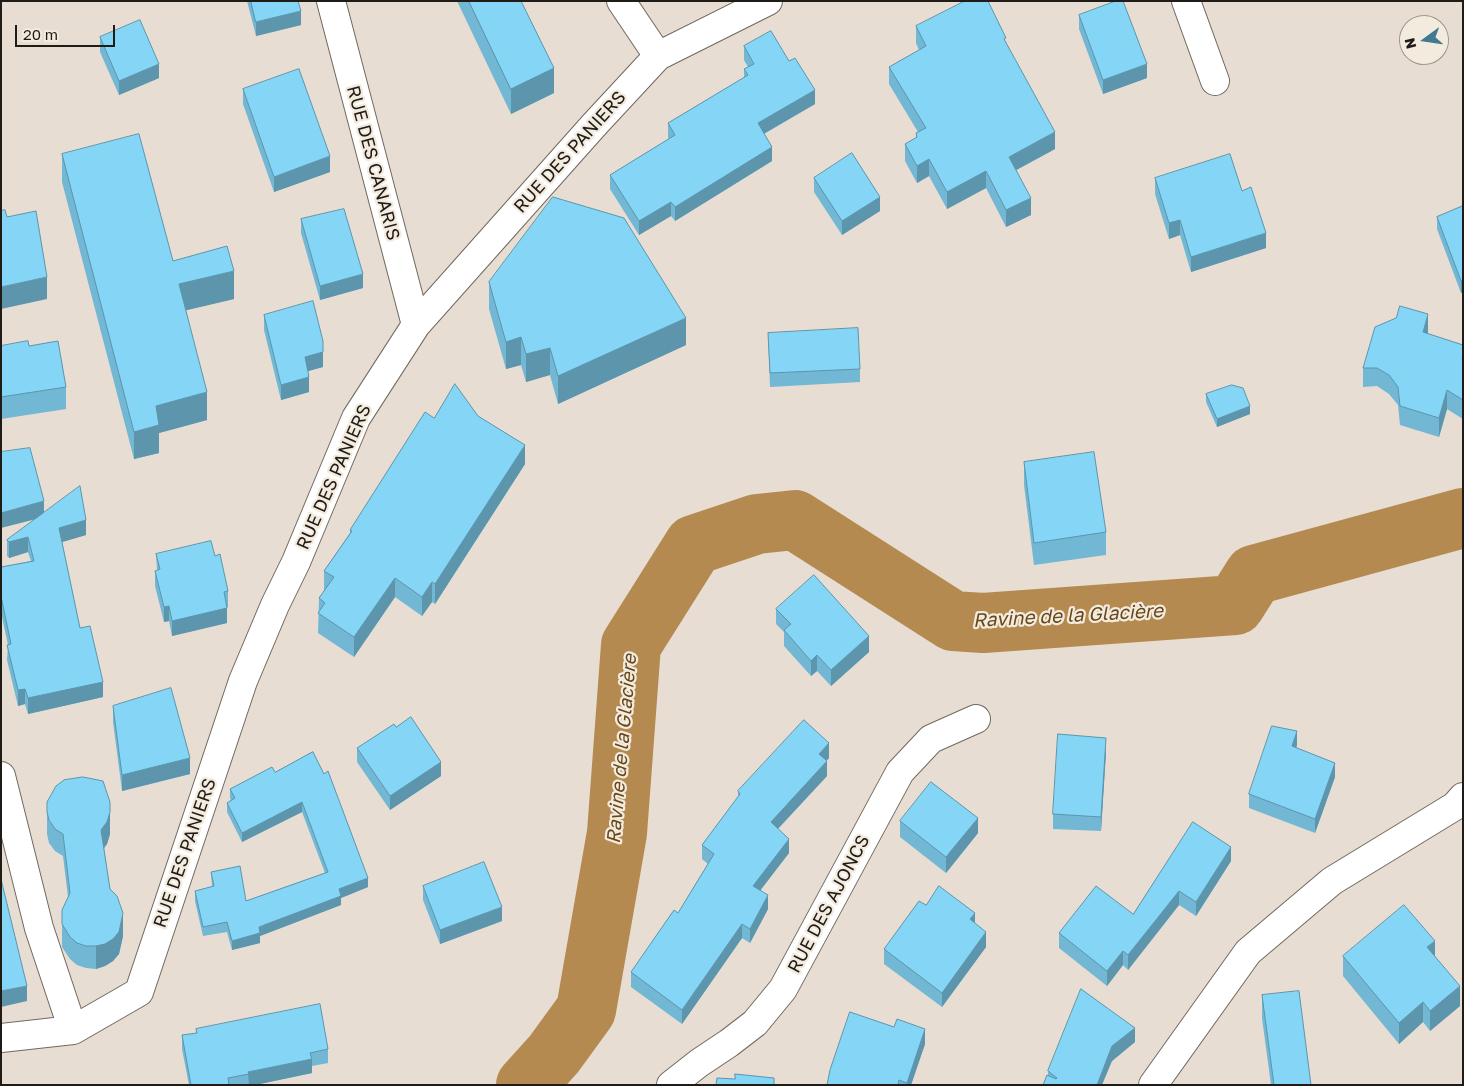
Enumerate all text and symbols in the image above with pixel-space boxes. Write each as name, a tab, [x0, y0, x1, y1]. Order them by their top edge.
scale bar	[18, 15, 118, 47]
north arrow	[1399, 15, 1449, 65]
text: 20 m	[23, 25, 58, 43]
text: N	[1400, 36, 1419, 51]
street label: RUE DES CANARIS	[342, 83, 404, 243]
street label: RUE DES PANIERS	[510, 87, 630, 217]
street label: RUE DES PANIERS	[292, 401, 376, 553]
water label: Ravine de la Glacière	[972, 600, 1164, 632]
water label: Ravine de la Glacière	[602, 653, 642, 845]
street label: RUE DES PANIERS	[149, 775, 221, 931]
street label: RUE DES AJONCS	[783, 831, 875, 977]

